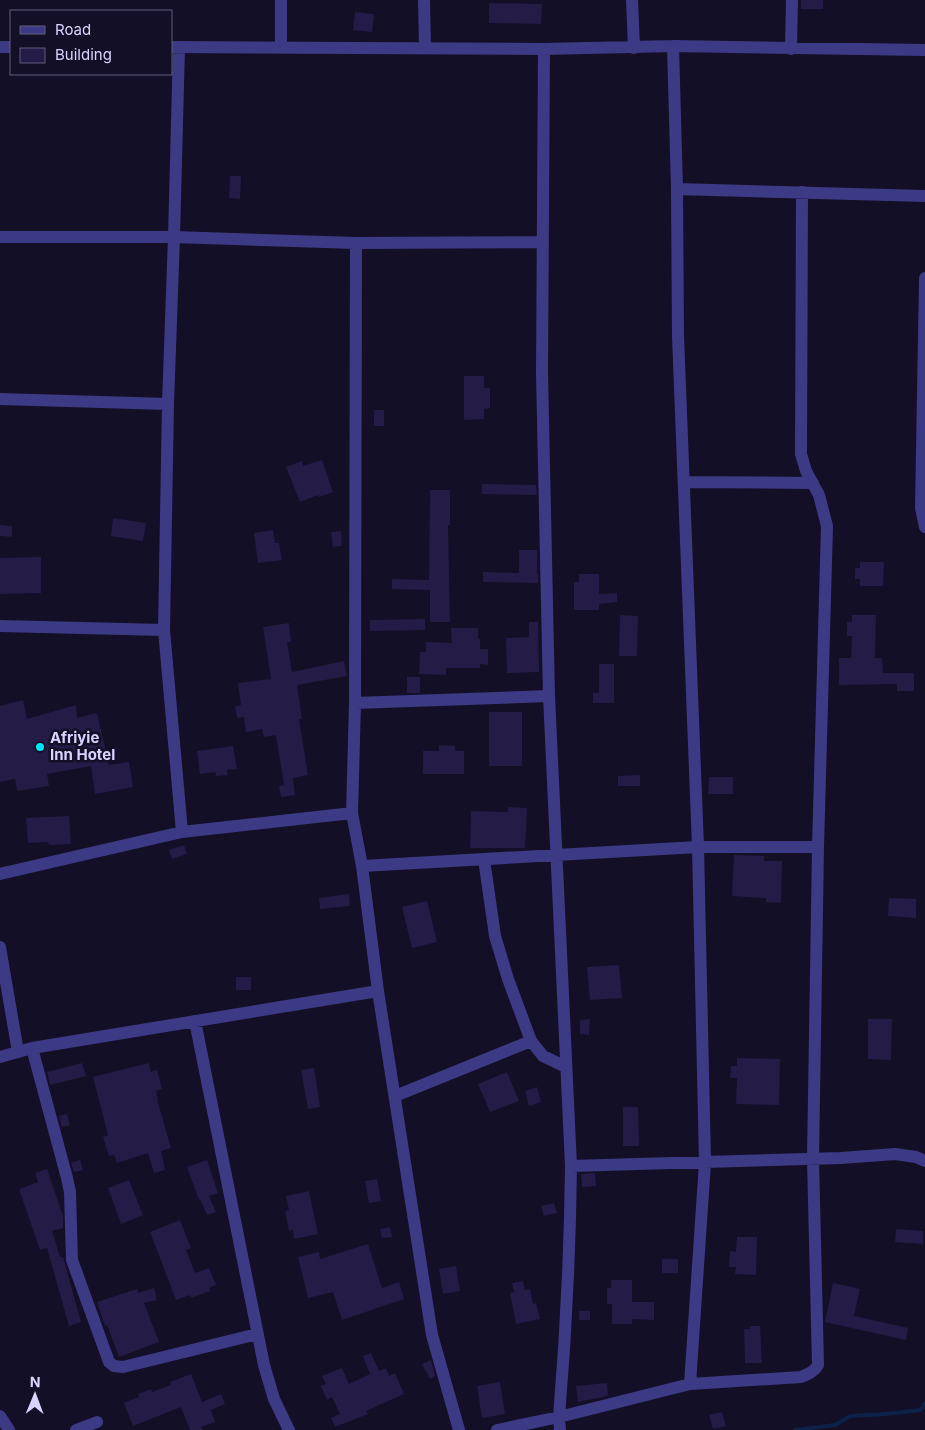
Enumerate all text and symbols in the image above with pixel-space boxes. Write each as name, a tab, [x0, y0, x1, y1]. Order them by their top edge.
legend	[10, 10, 172, 75]
text: Road	[55, 20, 91, 39]
text: Building	[55, 45, 112, 64]
place label: Afriyie Inn Hotel	[50, 728, 115, 764]
marker: Afriyie Inn Hotel	[34, 741, 46, 753]
north arrow	[10, 1370, 60, 1420]
text: N	[30, 1373, 41, 1390]

